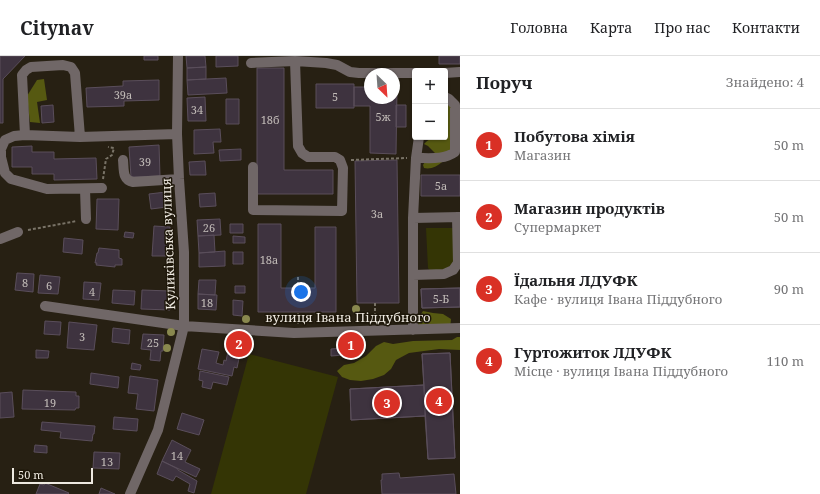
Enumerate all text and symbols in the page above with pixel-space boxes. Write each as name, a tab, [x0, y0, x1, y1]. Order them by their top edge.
text: Citynav	[20, 15, 94, 41]
text: Головна	[510, 18, 568, 37]
text: Карта	[590, 18, 632, 37]
text: Про нас	[654, 18, 710, 37]
text: Контакти	[732, 18, 800, 37]
north arrow	[364, 68, 400, 104]
map controls	[412, 68, 448, 140]
button: +	[412, 68, 448, 104]
text: Поруч	[476, 71, 532, 94]
text: Знайдено: 4	[726, 73, 804, 91]
house number: 39а	[114, 87, 132, 102]
house number: 5	[332, 89, 338, 104]
house number: 34	[191, 102, 203, 117]
button: −	[412, 104, 448, 140]
house number: 5ж	[376, 109, 391, 124]
house number: 18б	[261, 112, 279, 127]
text: Побутова хімія	[514, 126, 635, 146]
text: 1	[485, 136, 493, 154]
text: 50 m	[774, 136, 804, 154]
text: Магазин	[514, 146, 571, 164]
house number: 39	[139, 154, 151, 169]
street label: Куликівська вулиця	[157, 178, 179, 310]
house number: 5а	[435, 178, 447, 193]
text: Магазин продуктів	[514, 198, 665, 218]
house number: 3а	[371, 206, 383, 221]
text: 2	[485, 208, 493, 226]
text: 50 m	[774, 208, 804, 226]
text: Супермаркет	[514, 218, 601, 236]
house number: 26	[203, 220, 215, 235]
house number: 18а	[260, 252, 278, 267]
text: Їдальня ЛДУФК	[514, 270, 637, 290]
house number: 8	[22, 275, 28, 290]
house number: 6	[46, 278, 52, 293]
text: 3	[485, 280, 493, 298]
text: 90 m	[774, 280, 804, 298]
your location	[291, 282, 311, 302]
house number: 4	[89, 284, 95, 299]
text: Кафе · вулиця Івана Піддубного	[514, 290, 722, 308]
house number: 5-Б	[433, 291, 449, 306]
house number: 18	[201, 295, 213, 310]
street label: вулиця Івана Піддубного	[265, 308, 431, 326]
house number: 3	[79, 329, 85, 344]
pin: 2	[226, 329, 252, 359]
pin: 1	[338, 330, 364, 360]
house number: 25	[147, 335, 159, 350]
text: Гуртожиток ЛДУФК	[514, 342, 671, 362]
text: 4	[485, 352, 493, 370]
text: 110 m	[767, 352, 804, 370]
text: Місце · вулиця Івана Піддубного	[514, 362, 728, 380]
pin: 4	[426, 386, 452, 416]
pin: 3	[374, 388, 400, 418]
house number: 19	[44, 395, 56, 410]
house number: 14	[171, 448, 183, 463]
house number: 13	[101, 454, 113, 469]
scale bar	[12, 466, 93, 485]
text: 50 m	[18, 467, 44, 482]

